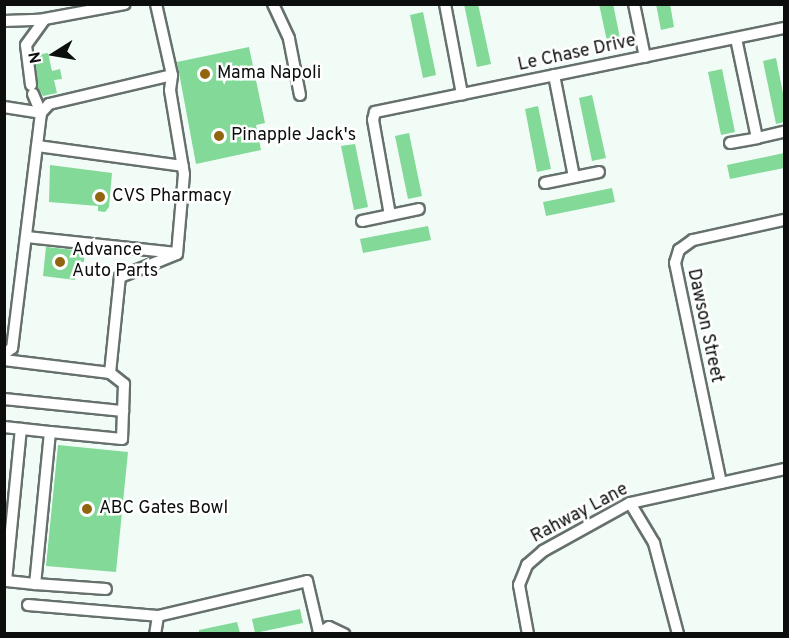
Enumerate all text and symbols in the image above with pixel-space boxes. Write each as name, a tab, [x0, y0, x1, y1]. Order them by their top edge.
north arrow	[24, 24, 84, 84]
street label: Le Chase Drive	[516, 31, 638, 77]
text: N	[25, 50, 47, 65]
place label: Mama Napoli	[217, 63, 321, 85]
marker: Mama Napoli	[198, 67, 212, 81]
place label: Pinapple Jack's	[231, 125, 356, 147]
marker: Pinapple Jack's	[212, 129, 226, 143]
place label: CVS Pharmacy	[112, 186, 232, 208]
marker: CVS Pharmacy	[93, 190, 107, 204]
place label: Advance Auto Parts	[72, 241, 158, 284]
marker: Advance Auto Parts	[53, 255, 67, 269]
street label: Dawson Street	[681, 267, 727, 385]
street label: Rahway Lane	[528, 479, 632, 549]
place label: ABC Gates Bowl	[99, 498, 228, 520]
marker: ABC Gates Bowl	[80, 502, 94, 516]

